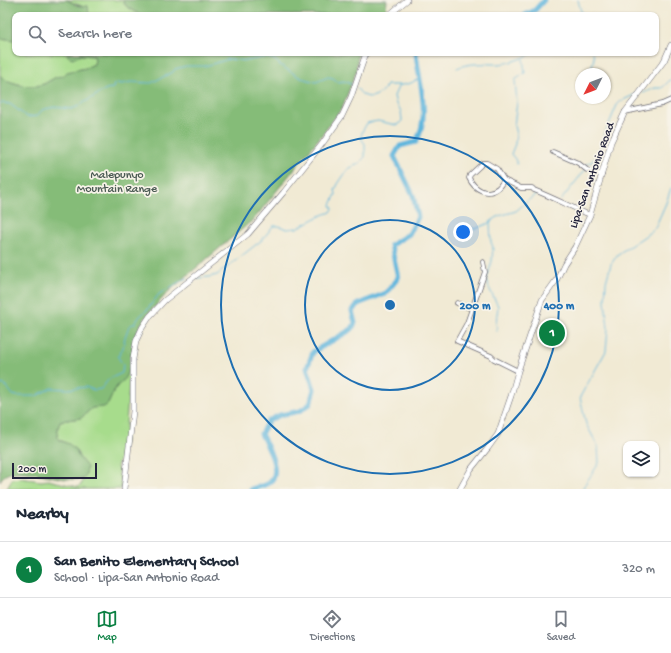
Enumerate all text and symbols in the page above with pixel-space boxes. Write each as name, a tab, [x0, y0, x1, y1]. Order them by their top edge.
search box	[12, 12, 659, 56]
icon: search	[26, 23, 48, 45]
text: Search here	[58, 25, 132, 43]
north arrow	[575, 68, 611, 104]
street label: Lipa-San Antonio Road	[567, 120, 619, 231]
park label: Malepunyo Mountain Range	[77, 169, 158, 197]
your location	[453, 222, 473, 242]
centre of rings	[383, 298, 397, 312]
text: 200 m	[460, 300, 491, 314]
text: 400 m	[543, 300, 575, 314]
pin: 1	[539, 318, 565, 348]
map controls	[623, 441, 659, 477]
button: layers	[623, 441, 659, 477]
scale bar	[12, 461, 97, 480]
text: 200 m	[18, 464, 46, 476]
text: Nearby	[16, 505, 69, 525]
text: San Benito Elementary School	[54, 553, 239, 571]
text: 1	[26, 562, 32, 577]
text: 320 m	[622, 562, 655, 577]
text: School · Lipa-San Antonio Road	[54, 571, 219, 586]
tab: Map	[96, 608, 118, 644]
tab: Directions	[310, 608, 355, 644]
tab: Saved	[547, 608, 575, 644]

